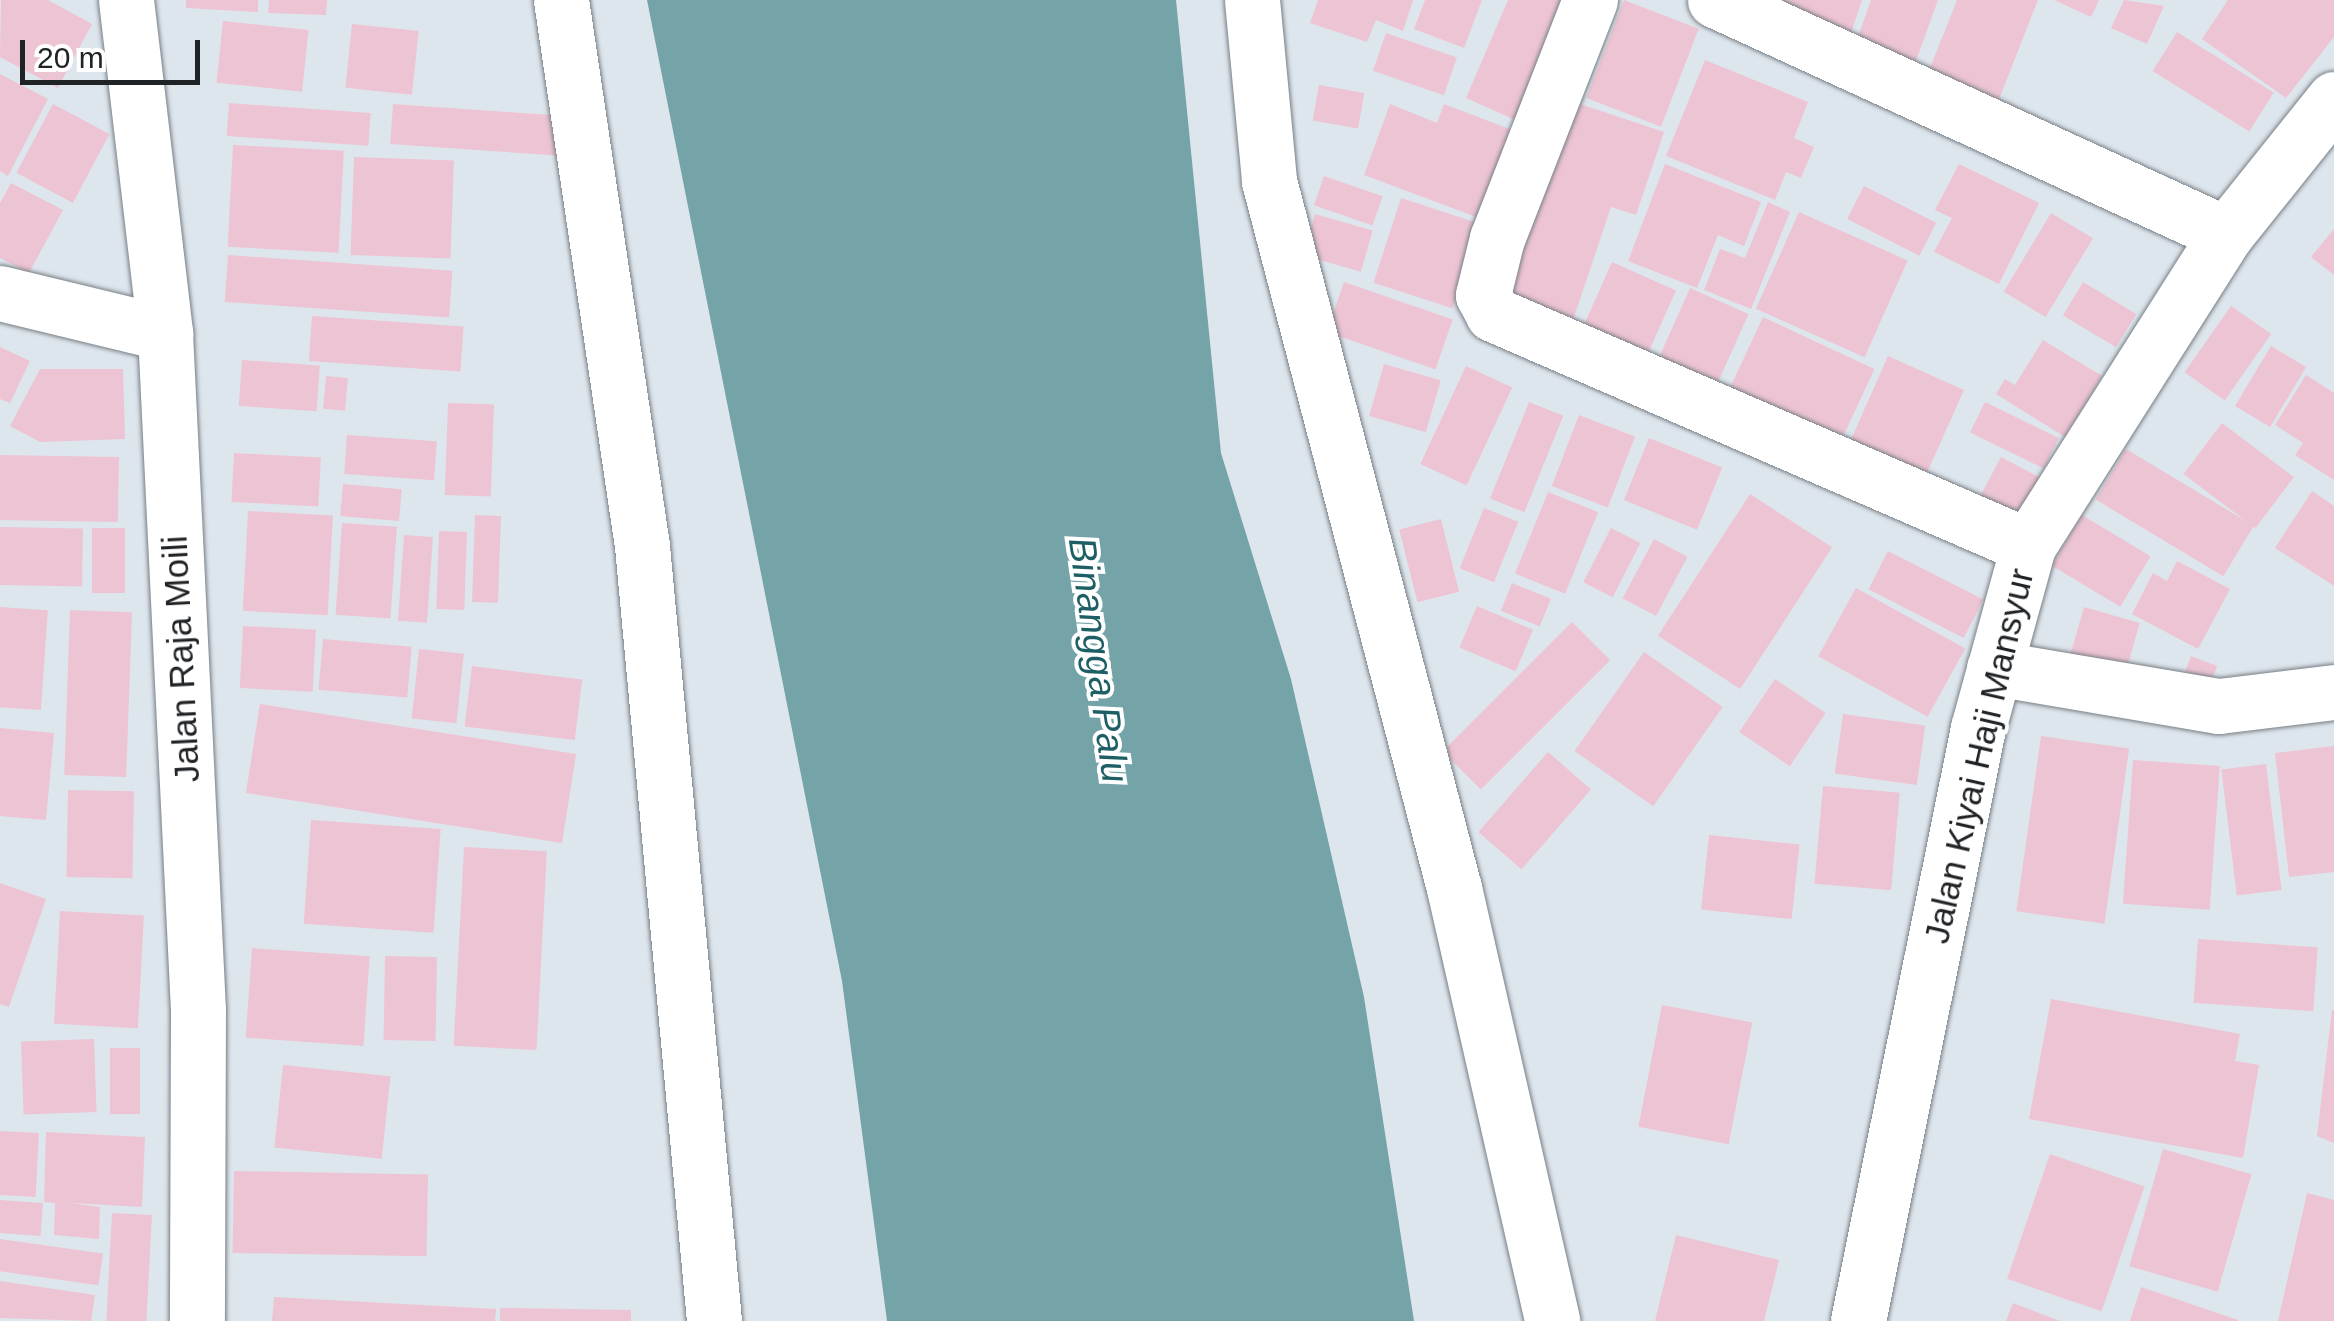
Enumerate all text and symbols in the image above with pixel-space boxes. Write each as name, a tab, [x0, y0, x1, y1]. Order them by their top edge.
scale bar	[25, 20, 205, 82]
text: 20 m	[37, 41, 104, 74]
water label: Binangga Palu	[1058, 534, 1138, 786]
street label: Jalan Raja Moili	[154, 535, 208, 783]
street label: Jalan Kiyai Haji Mansyur	[1915, 565, 2043, 947]

